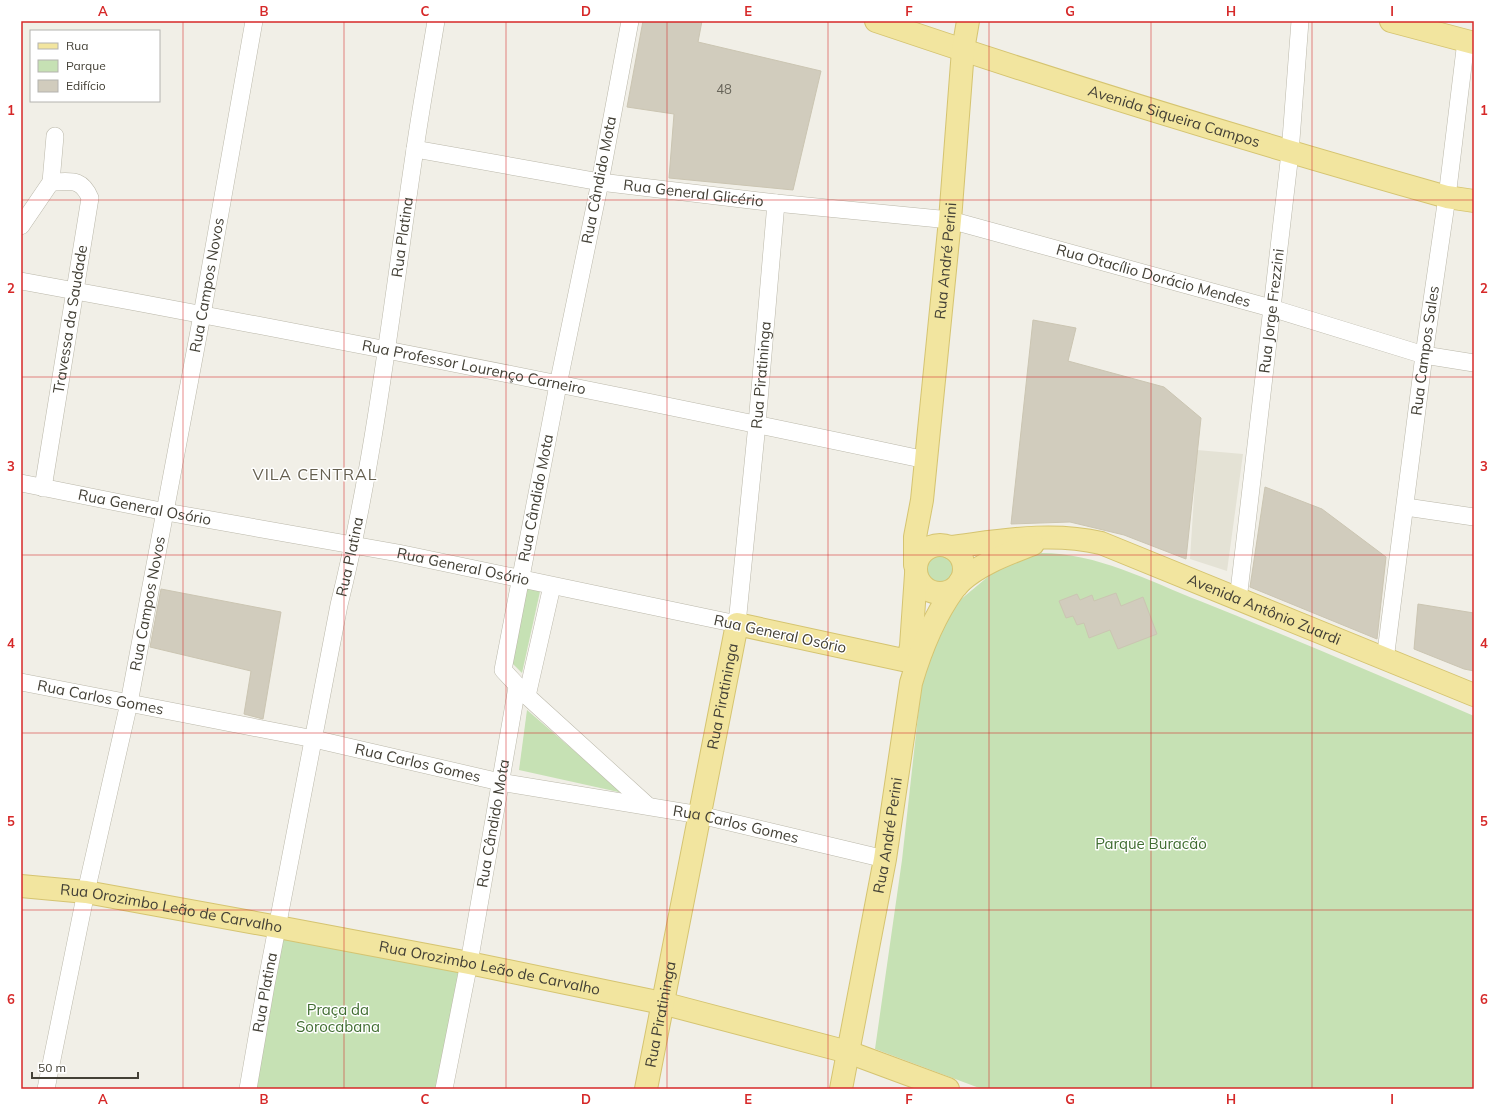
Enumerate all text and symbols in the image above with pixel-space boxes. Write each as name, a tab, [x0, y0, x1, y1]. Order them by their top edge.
text: A	[98, 3, 108, 19]
text: B	[260, 3, 269, 19]
text: C	[421, 3, 430, 19]
text: D	[581, 3, 591, 19]
text: E	[744, 3, 752, 19]
text: F	[905, 3, 913, 19]
text: G	[1065, 3, 1075, 19]
text: H	[1226, 3, 1236, 19]
text: I	[1390, 3, 1394, 19]
legend	[30, 30, 160, 102]
text: Rua	[66, 38, 88, 53]
text: Parque	[66, 58, 106, 73]
text: Edifício	[66, 78, 106, 93]
house number: 48	[716, 81, 732, 97]
street label: Avenida Siqueira Campos	[1086, 81, 1262, 151]
text: 1	[7, 102, 15, 118]
text: 1	[1480, 102, 1488, 118]
street label: Rua Cândido Mota	[577, 114, 620, 245]
street label: Rua General Glicério	[622, 175, 765, 210]
street label: Rua Platina	[387, 196, 417, 278]
street label: Rua André Perini	[930, 202, 960, 320]
street label: Rua Campos Novos	[185, 216, 228, 354]
street label: Rua Otacílio Dorácio Mendes	[1054, 240, 1253, 311]
street label: Travessa da Saudade	[48, 243, 91, 395]
street label: Rua Jorge Frezzini	[1254, 248, 1288, 374]
text: 2	[7, 280, 15, 296]
text: 2	[1480, 280, 1488, 296]
street label: Rua Campos Sales	[1406, 284, 1443, 417]
street label: Rua Piratininga	[747, 320, 775, 429]
street label: Rua Professor Lourenço Carneiro	[360, 335, 588, 398]
street label: Rua Cândido Mota	[514, 432, 557, 563]
text: 3	[7, 458, 15, 474]
text: 3	[1480, 458, 1488, 474]
district label: VILA CENTRAL	[253, 464, 377, 484]
street label: Rua General Osório	[76, 485, 213, 529]
street label: Rua Platina	[331, 515, 367, 598]
street label: Rua Campos Novos	[125, 535, 169, 672]
street label: Rua General Osório	[395, 543, 531, 589]
street label: Avenida Antônio Zuardi	[1185, 569, 1344, 649]
street label: Rua General Osório	[712, 610, 848, 657]
text: 4	[7, 635, 15, 651]
text: 4	[1480, 635, 1488, 651]
street label: Rua Piratininga	[703, 642, 742, 751]
street label: Rua Carlos Gomes	[36, 675, 165, 719]
street label: Rua Carlos Gomes	[353, 739, 483, 786]
street label: Rua Cândido Mota	[472, 758, 513, 889]
street label: Rua André Perini	[869, 776, 906, 895]
street label: Rua Carlos Gomes	[672, 801, 801, 847]
text: 5	[7, 813, 15, 829]
text: 5	[1480, 813, 1488, 829]
park label: Parque Buracão	[1095, 834, 1207, 853]
street label: Rua Orozimbo Leão de Carvalho	[59, 880, 284, 937]
street label: Rua Orozimbo Leão de Carvalho	[378, 936, 602, 999]
street label: Rua Platina	[248, 951, 281, 1034]
street label: Rua Piratininga	[640, 960, 680, 1069]
text: 6	[7, 991, 15, 1007]
text: 6	[1480, 991, 1488, 1007]
park label: Praça da Sorocabana	[296, 1000, 380, 1036]
scale bar	[32, 1054, 138, 1080]
text: 50 m	[38, 1060, 66, 1075]
text: A	[98, 1091, 108, 1107]
text: B	[260, 1091, 269, 1107]
text: C	[421, 1091, 430, 1107]
text: D	[581, 1091, 591, 1107]
text: E	[744, 1091, 752, 1107]
text: F	[905, 1091, 913, 1107]
text: G	[1065, 1091, 1075, 1107]
text: H	[1226, 1091, 1236, 1107]
text: I	[1390, 1091, 1394, 1107]

